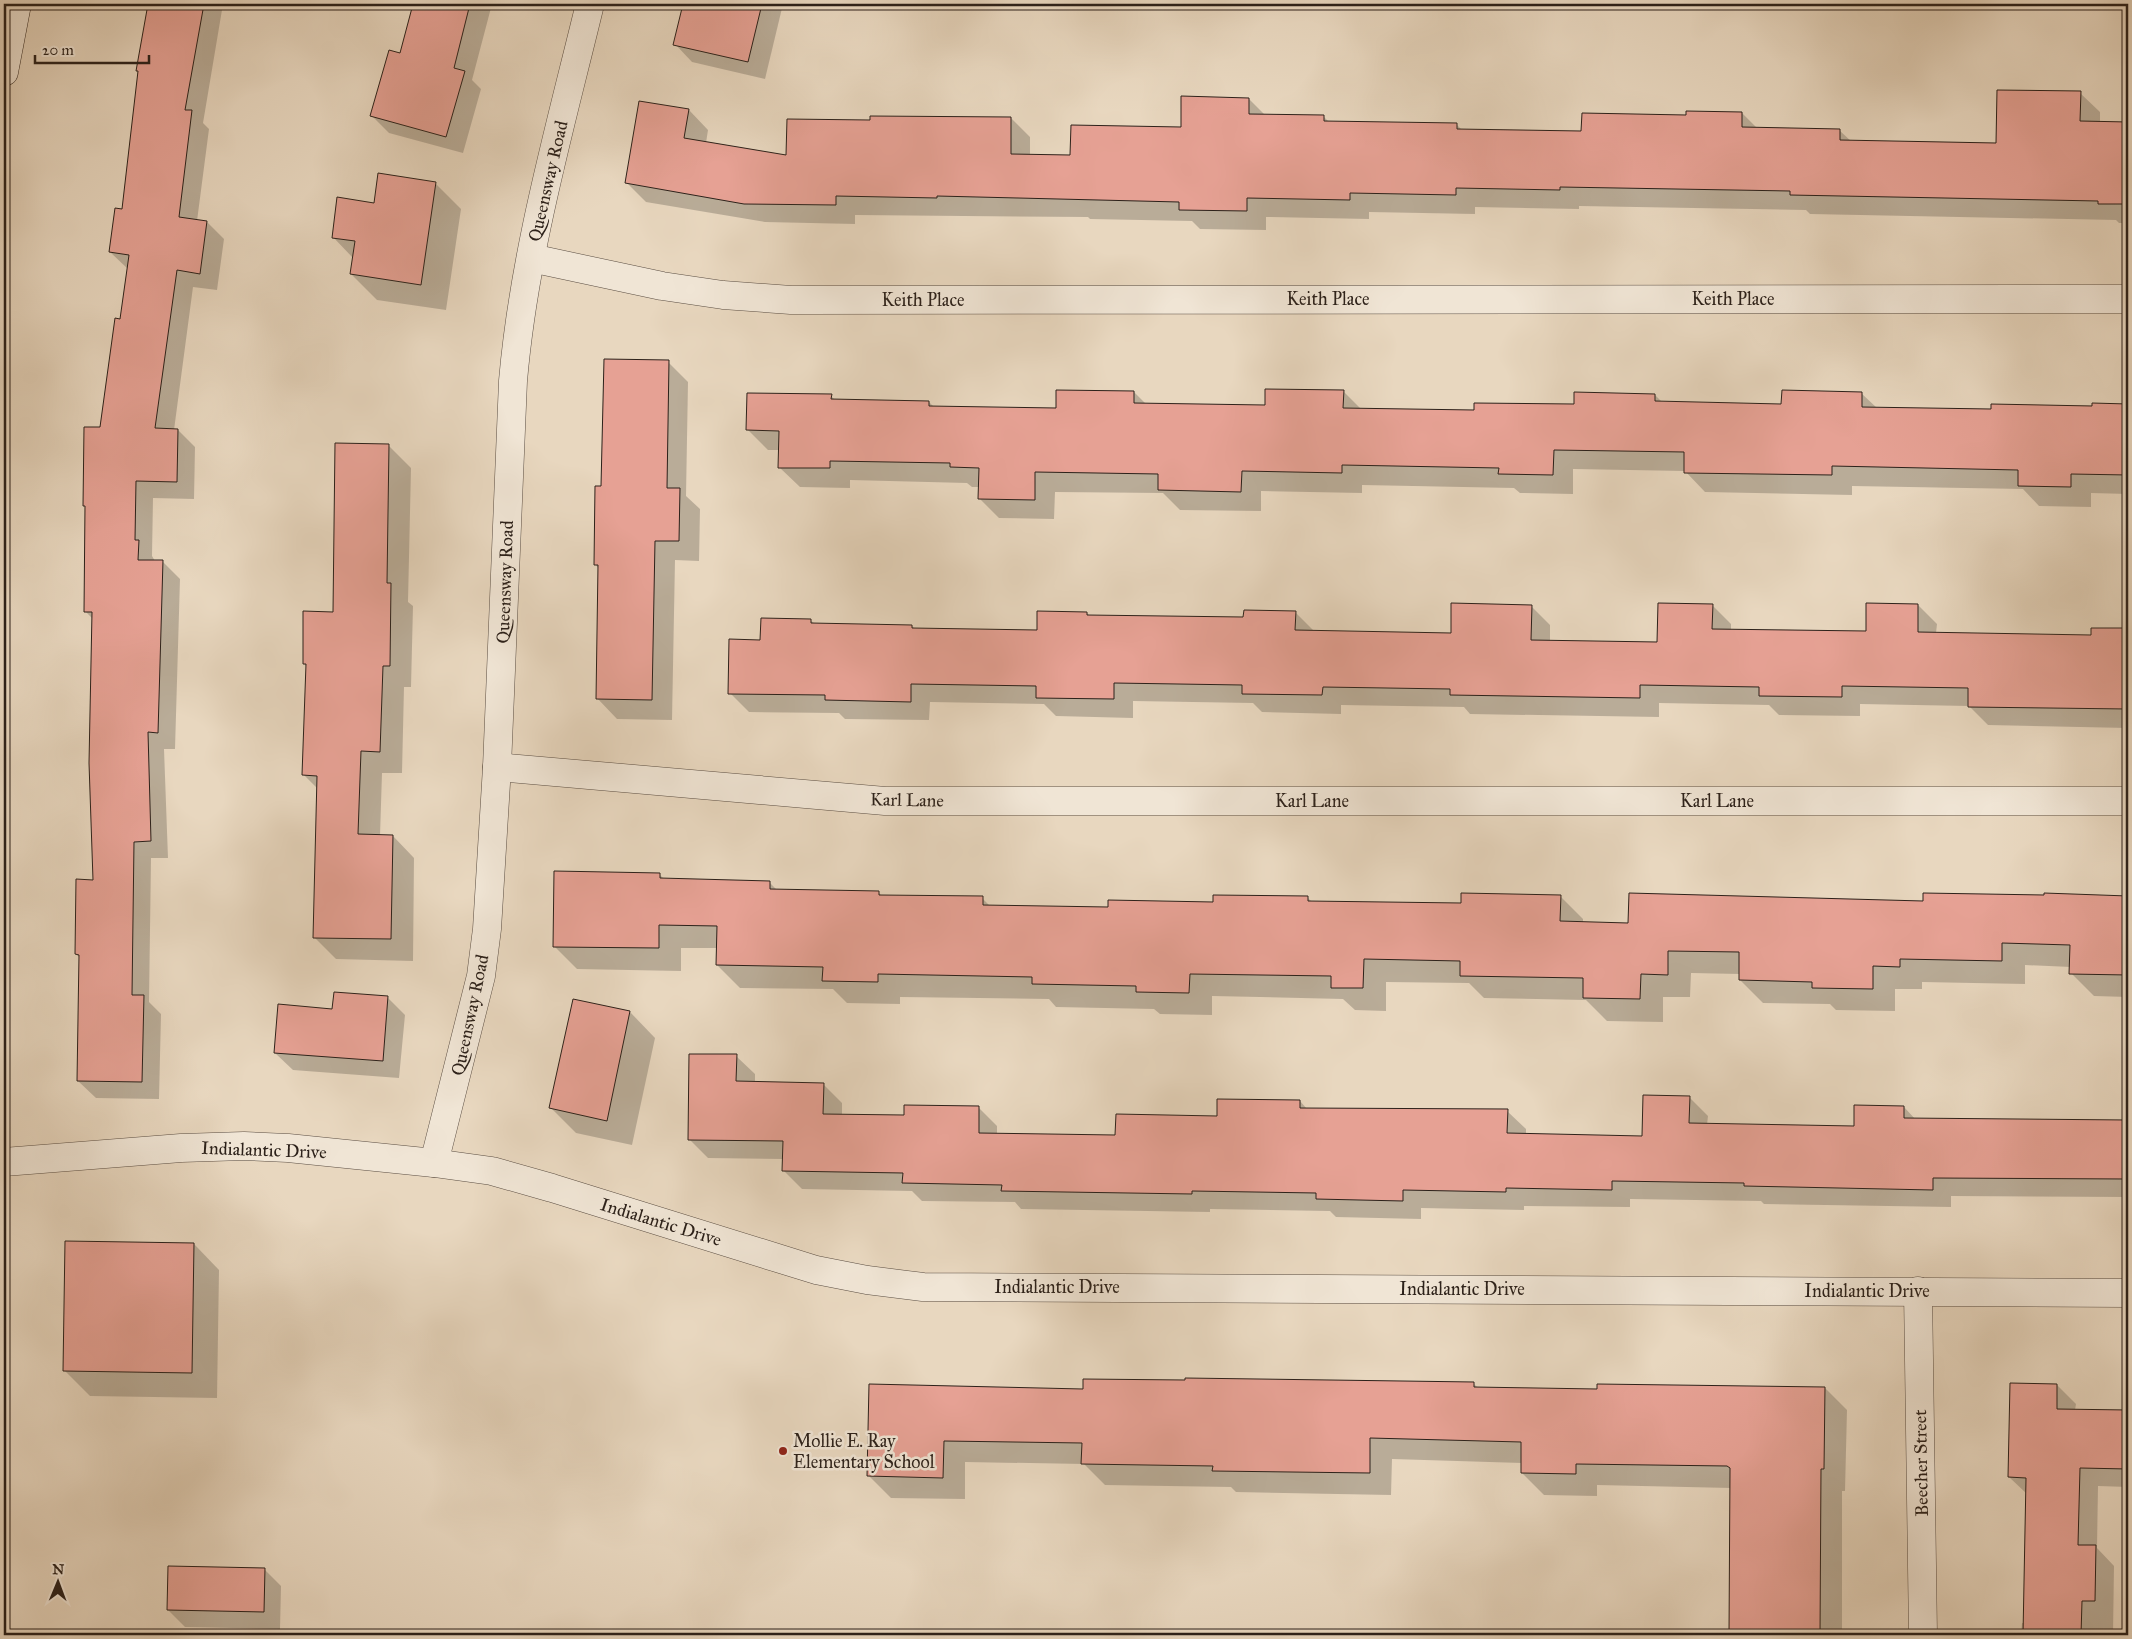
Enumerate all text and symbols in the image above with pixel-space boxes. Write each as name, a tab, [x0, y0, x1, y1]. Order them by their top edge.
scale bar	[35, 32, 149, 64]
text: 20 m	[42, 41, 74, 59]
street label: Queensway Road	[523, 118, 573, 244]
street label: Keith Place	[1286, 288, 1370, 310]
street label: Keith Place	[1691, 288, 1775, 310]
street label: Keith Place	[881, 289, 965, 311]
street label: Queensway Road	[492, 520, 518, 644]
street label: Karl Lane	[870, 788, 944, 812]
street label: Karl Lane	[1275, 790, 1349, 812]
street label: Karl Lane	[1680, 790, 1754, 812]
street label: Queensway Road	[446, 952, 494, 1078]
street label: Indialantic Drive	[201, 1137, 327, 1163]
street label: Indialantic Drive	[598, 1193, 724, 1251]
street label: Indialantic Drive	[994, 1276, 1120, 1298]
street label: Indialantic Drive	[1399, 1278, 1525, 1300]
street label: Indialantic Drive	[1804, 1280, 1930, 1302]
street label: Beecher Street	[1909, 1409, 1933, 1517]
place label: Mollie E. Ray Elementary School	[793, 1430, 935, 1473]
marker: Mollie E. Ray Elementary School	[777, 1445, 789, 1457]
north arrow	[32, 1556, 82, 1606]
text: N	[52, 1561, 64, 1578]

